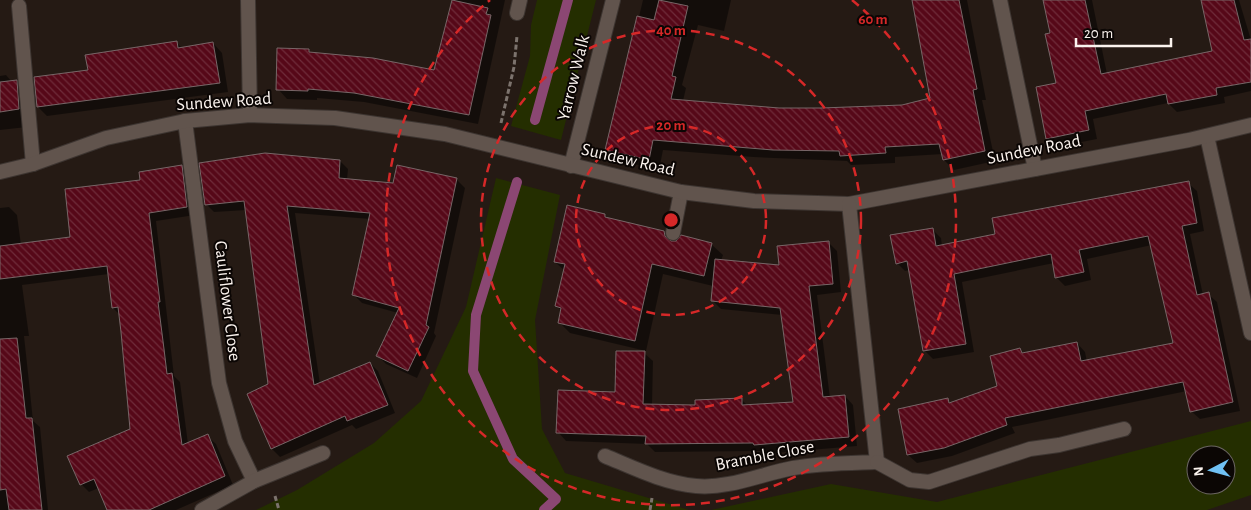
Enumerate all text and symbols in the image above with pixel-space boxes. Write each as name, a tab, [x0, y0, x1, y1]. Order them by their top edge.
text: 60 m	[858, 12, 888, 27]
scale bar	[1076, 15, 1171, 47]
text: 40 m	[656, 23, 686, 38]
text: 20 m	[1084, 26, 1113, 41]
street label: Yarrow Walk	[555, 32, 594, 123]
street label: Sundew Road	[176, 90, 272, 114]
text: 20 m	[656, 118, 686, 133]
street label: Sundew Road	[986, 132, 1082, 168]
street label: Sundew Road	[580, 141, 676, 179]
centre of rings	[662, 211, 680, 229]
street label: Cauliflower Close	[211, 240, 243, 362]
street label: Bramble Close	[714, 438, 816, 474]
north arrow	[1186, 445, 1236, 495]
text: N	[1192, 466, 1207, 477]

